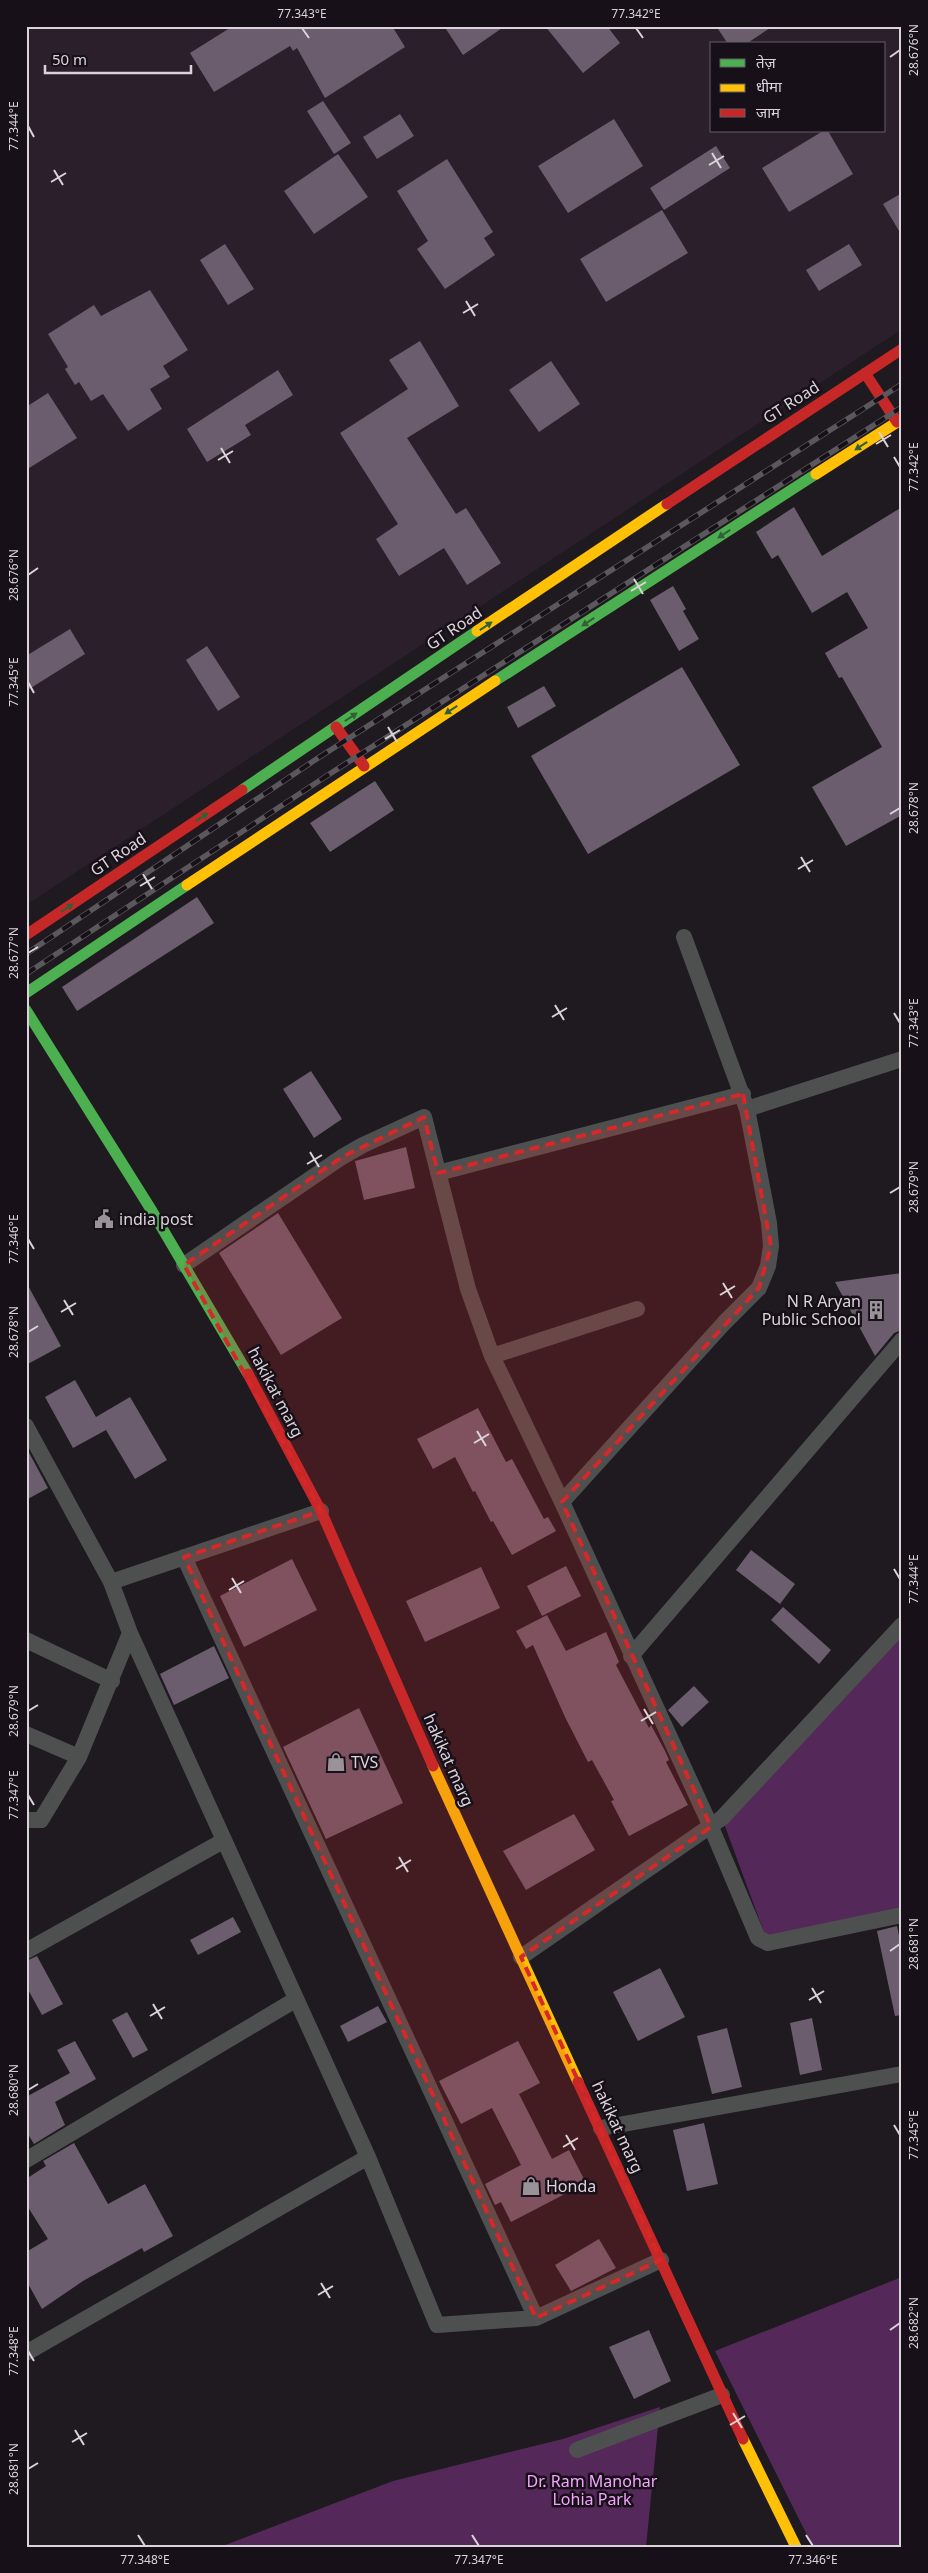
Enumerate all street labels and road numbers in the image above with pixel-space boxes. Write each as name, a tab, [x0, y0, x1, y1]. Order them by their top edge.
street label: GT Road	[759, 376, 823, 428]
street label: GT Road	[422, 601, 486, 655]
street label: GT Road	[86, 827, 150, 881]
street label: hakikat marg	[243, 1343, 309, 1441]
street label: hakikat marg	[419, 1710, 479, 1810]
street label: hakikat marg	[587, 2077, 649, 2177]

